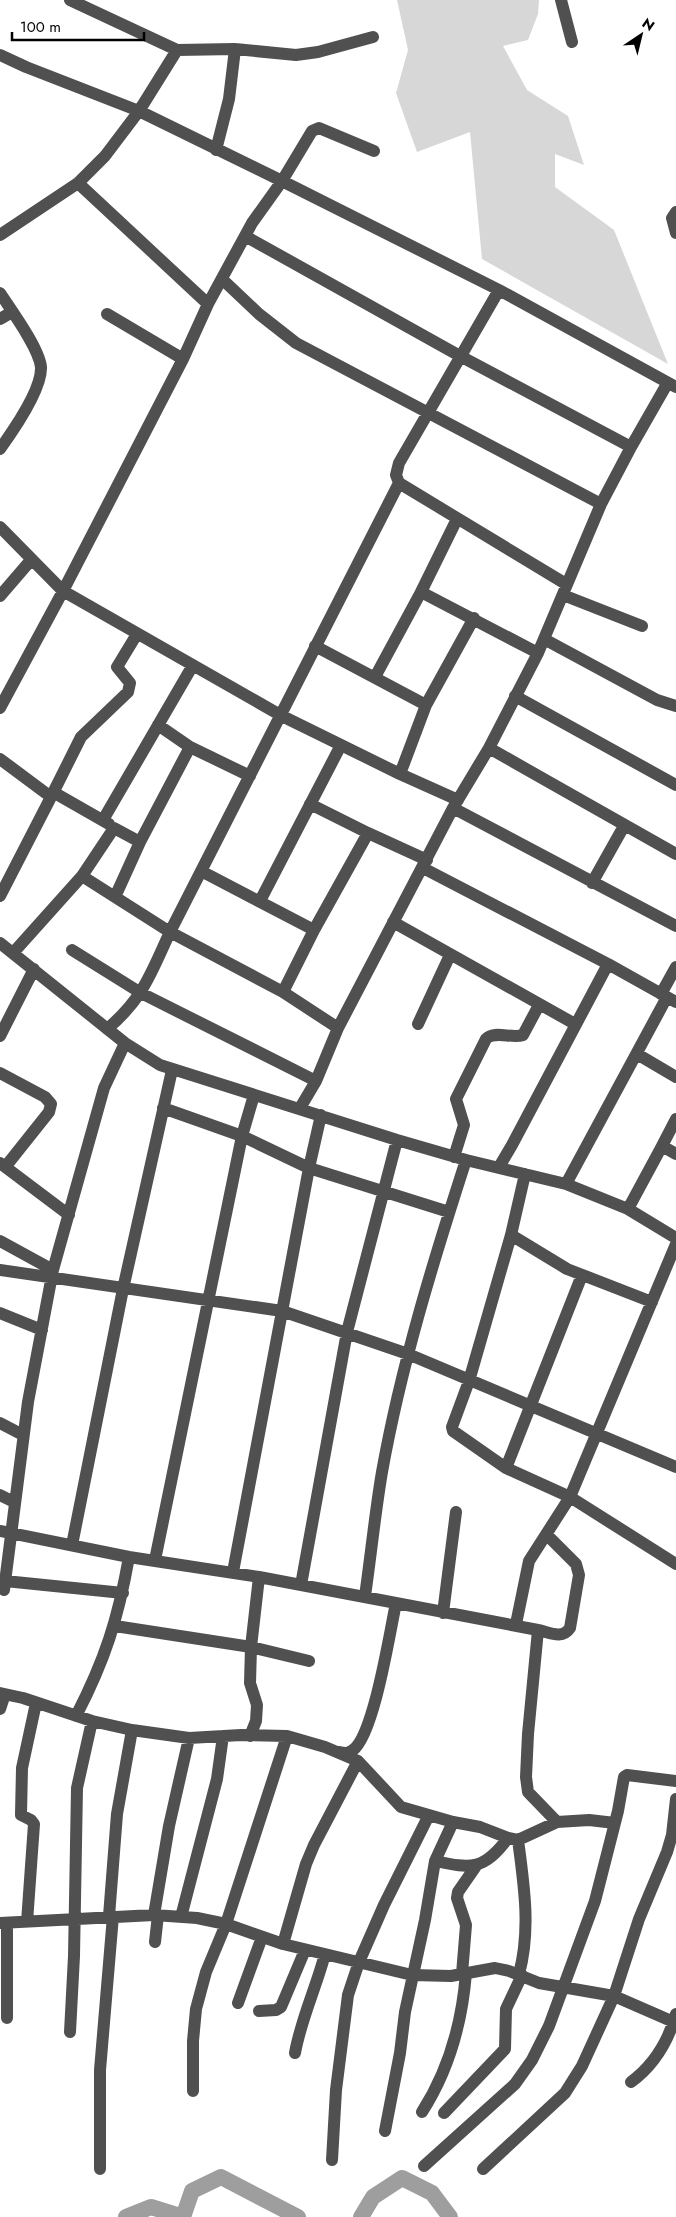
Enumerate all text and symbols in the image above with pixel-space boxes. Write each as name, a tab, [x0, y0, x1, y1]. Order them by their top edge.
scale bar	[12, 10, 145, 42]
north arrow	[616, 10, 666, 60]
text: N	[638, 13, 659, 36]
text: 100 m	[20, 16, 61, 38]

